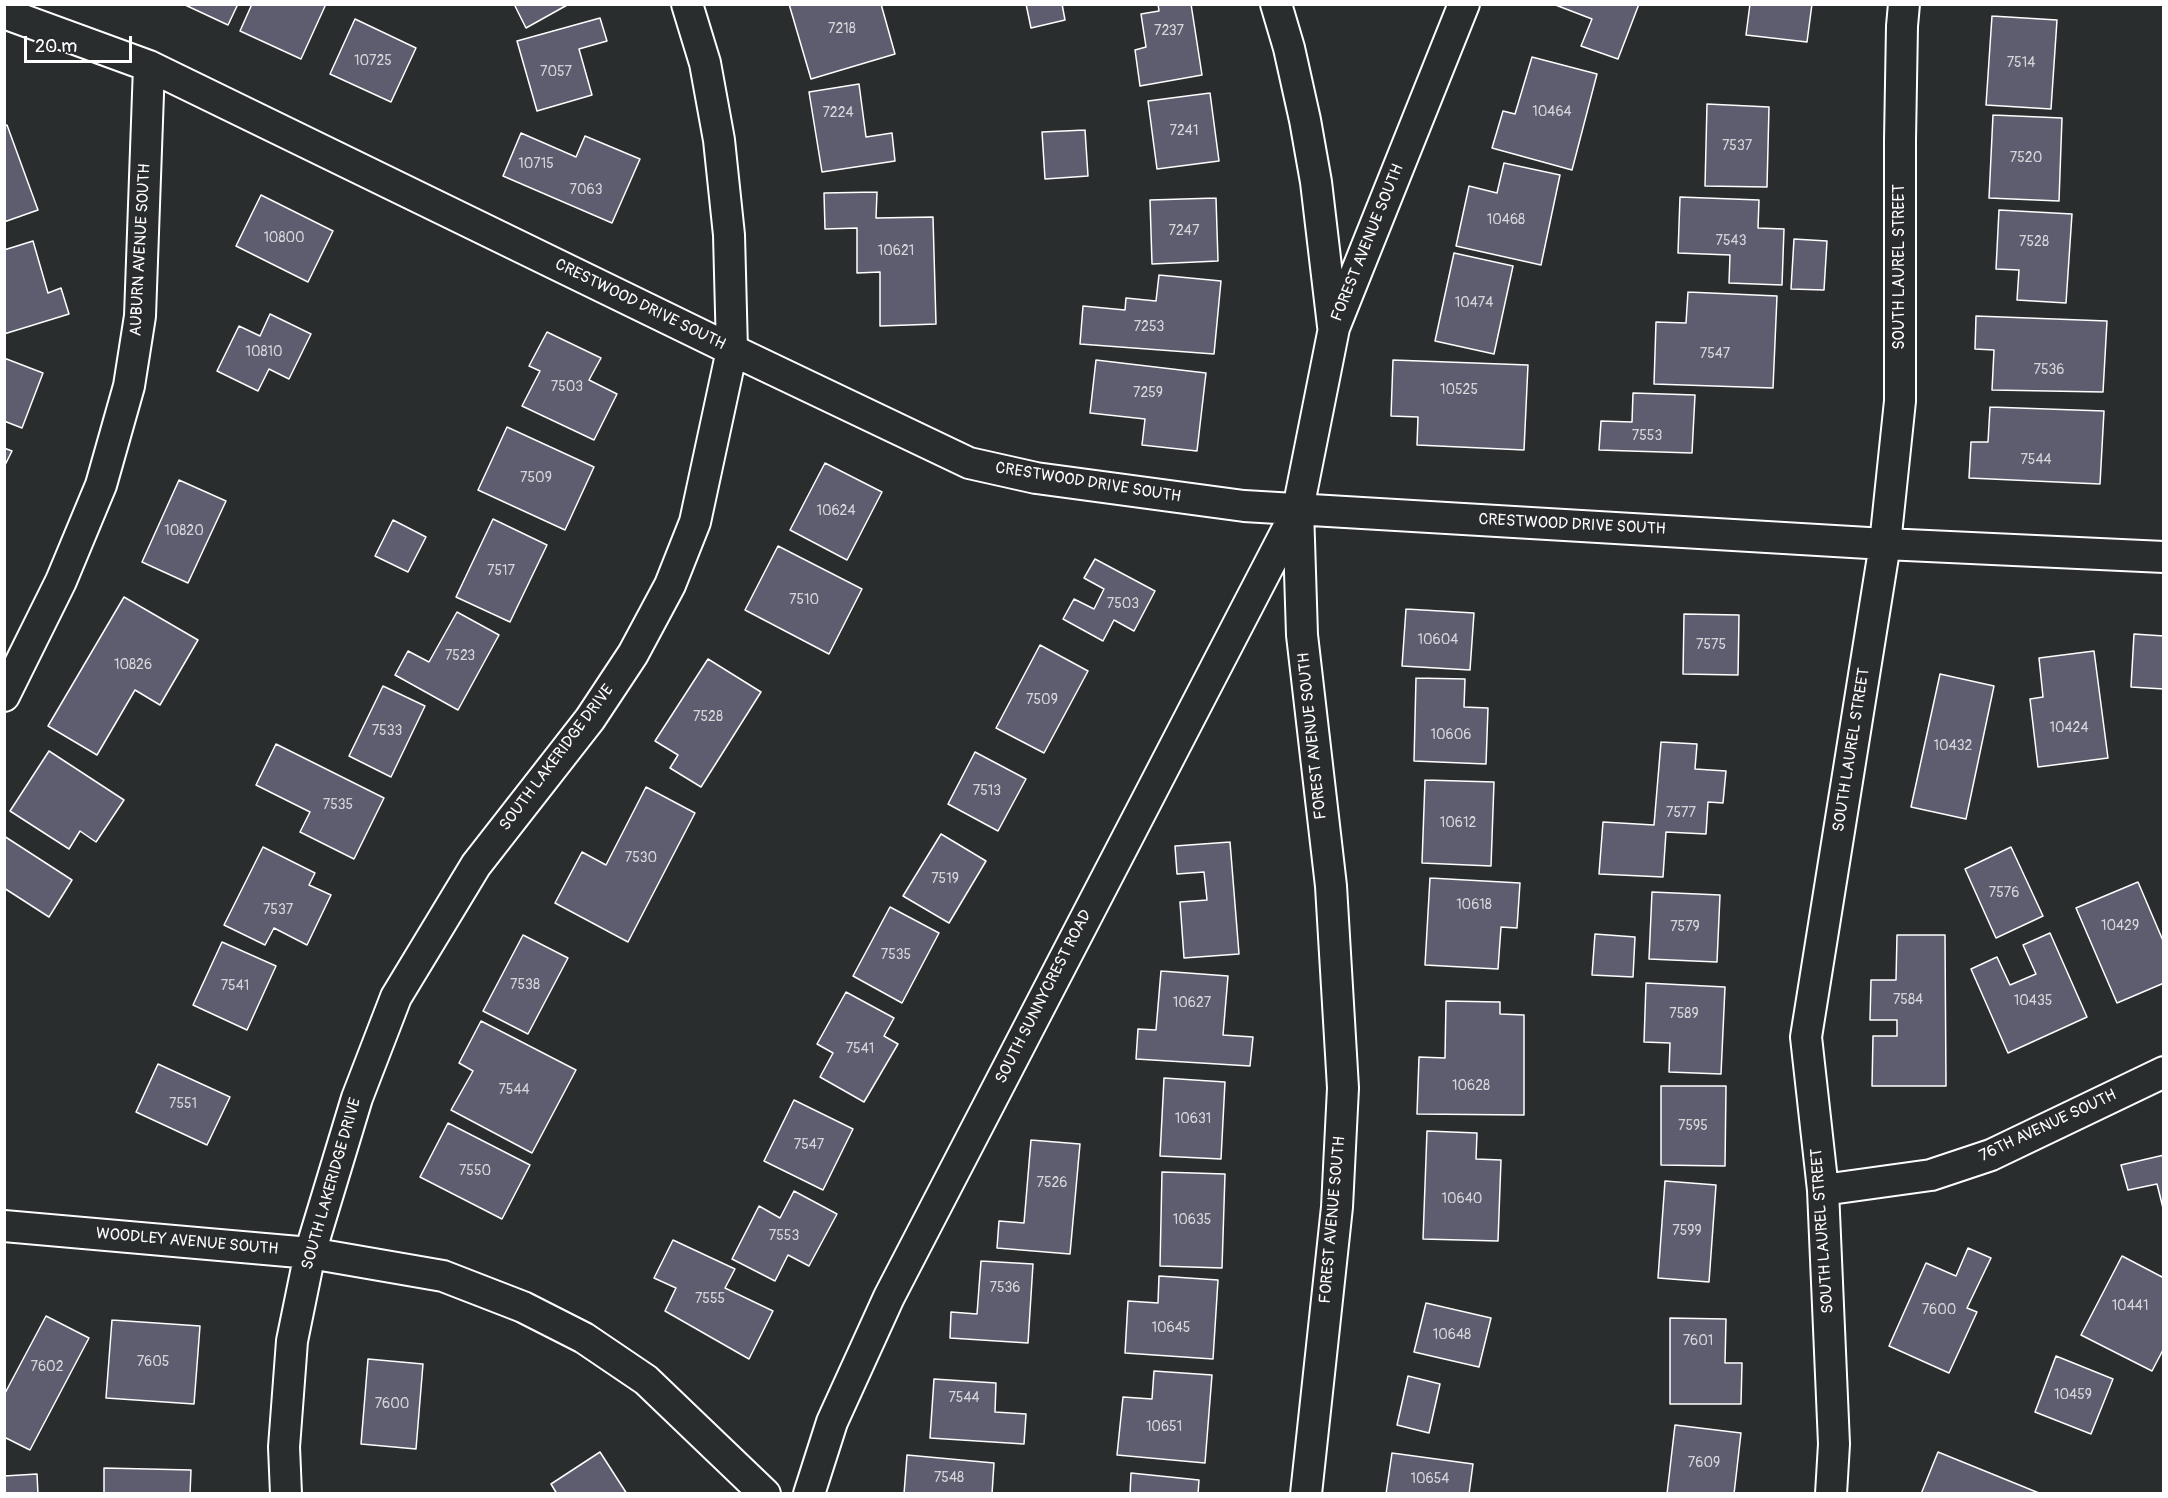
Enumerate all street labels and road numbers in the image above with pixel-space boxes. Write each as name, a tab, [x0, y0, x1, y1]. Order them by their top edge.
street label: FOREST AVENUE SOUTH	[1328, 162, 1408, 324]
street label: AUBURN AVENUE SOUTH	[127, 163, 155, 337]
street label: SOUTH LAUREL STREET	[1890, 184, 1910, 350]
street label: CRESTWOOD DRIVE SOUTH	[552, 255, 728, 355]
street label: CRESTWOOD DRIVE SOUTH	[994, 459, 1182, 507]
street label: CRESTWOOD DRIVE SOUTH	[1478, 511, 1666, 539]
street label: FOREST AVENUE SOUTH	[1295, 652, 1331, 820]
street label: SOUTH LAUREL STREET	[1830, 667, 1874, 833]
street label: SOUTH LAKERIDGE DRIVE	[496, 681, 618, 835]
street label: SOUTH SUNNYCREST ROAD	[992, 907, 1096, 1087]
street label: 76TH AVENUE SOUTH	[1976, 1086, 2120, 1166]
street label: SOUTH LAKERIDGE DRIVE	[298, 1096, 366, 1272]
street label: FOREST AVENUE SOUTH	[1316, 1136, 1350, 1304]
street label: SOUTH LAUREL STREET	[1808, 1148, 1838, 1314]
street label: WOODLEY AVENUE SOUTH	[95, 1224, 279, 1260]

